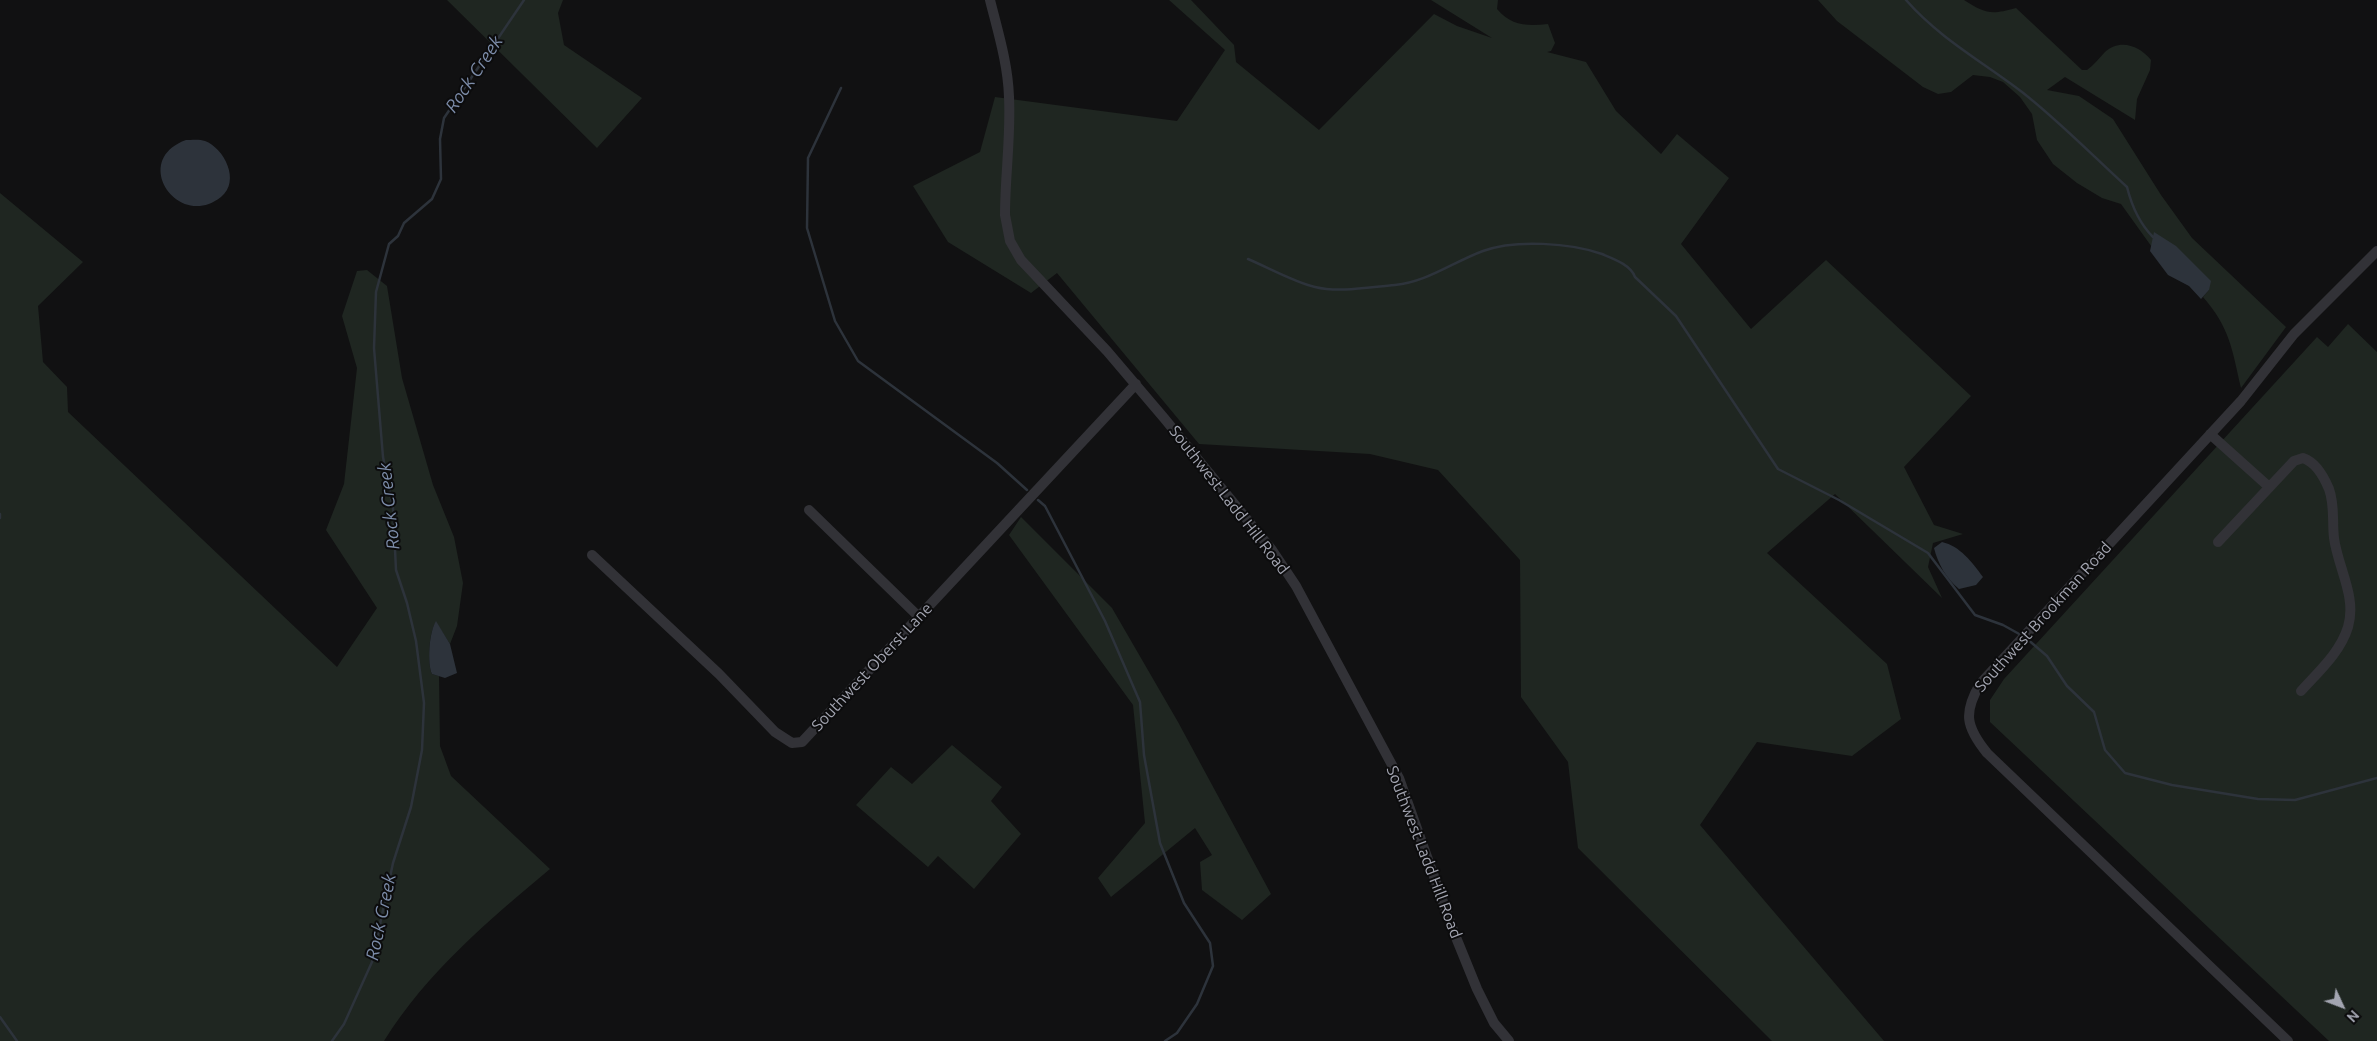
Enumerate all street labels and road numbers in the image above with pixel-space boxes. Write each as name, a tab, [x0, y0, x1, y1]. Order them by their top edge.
street label: Southwest Ladd Hill Road	[1165, 422, 1293, 578]
street label: Southwest Brookman Road	[1971, 538, 2115, 696]
street label: Southwest Oberst Lane	[808, 599, 936, 735]
street label: Southwest Ladd Hill Road	[1382, 763, 1466, 941]

